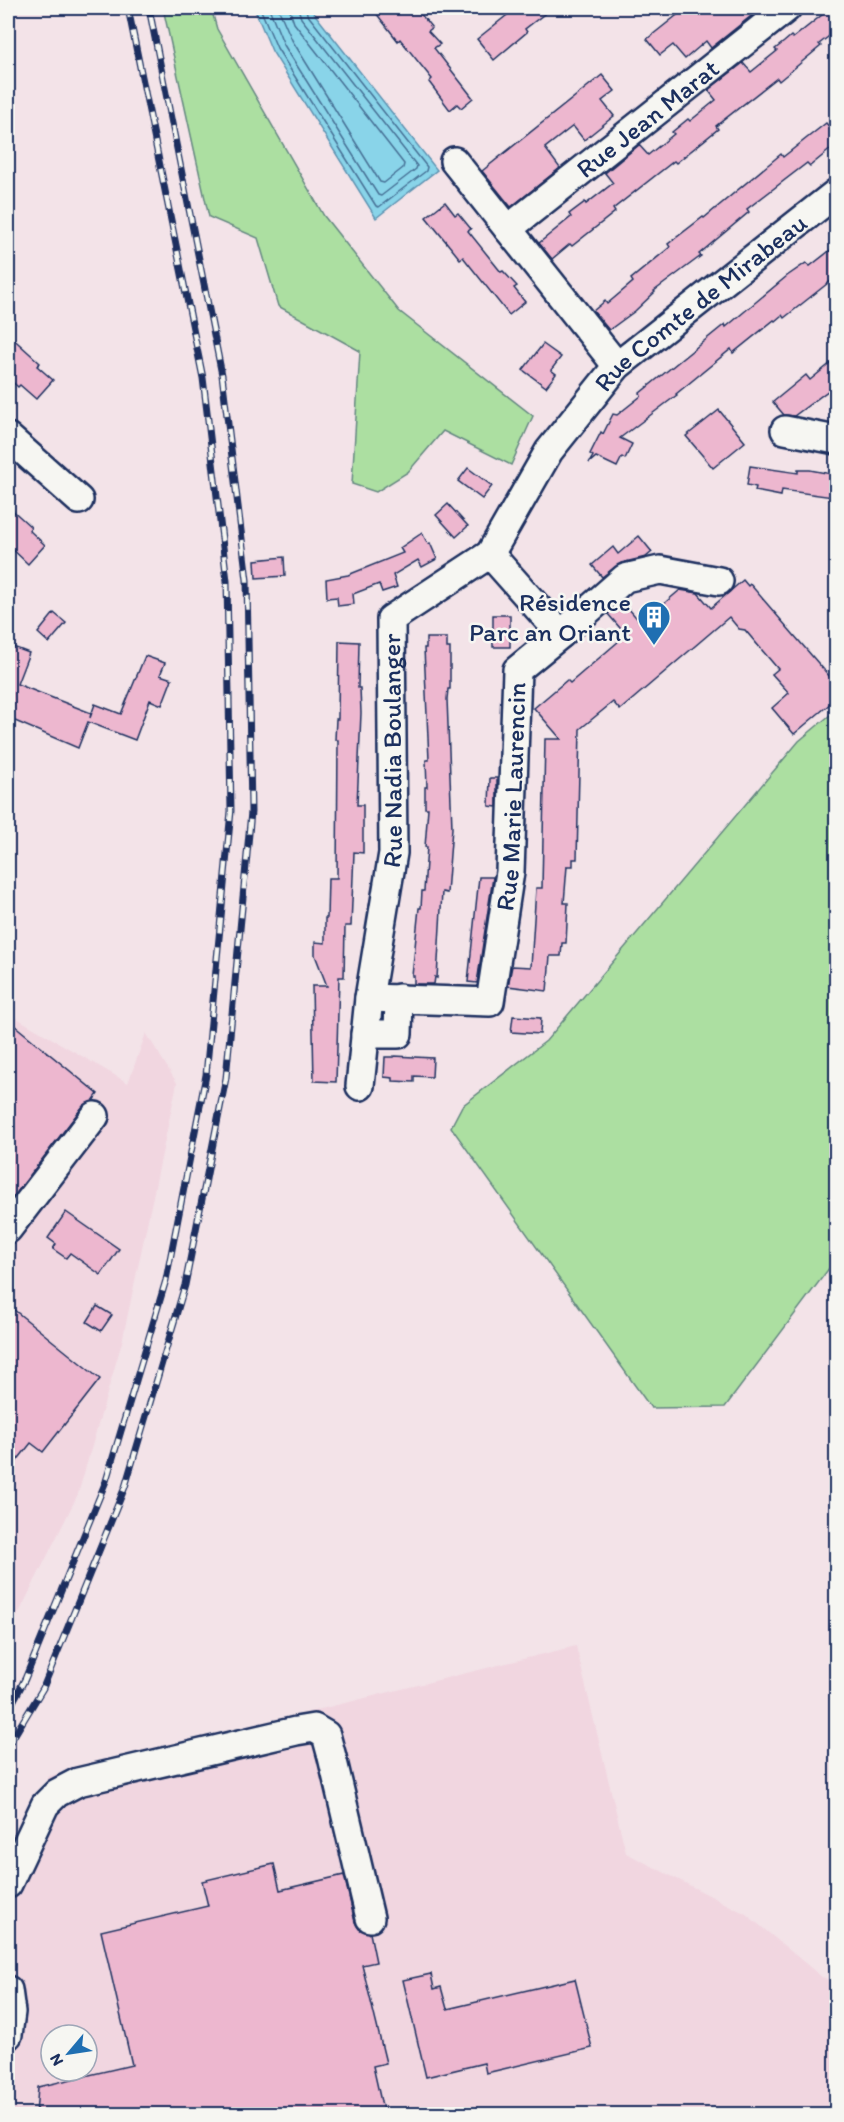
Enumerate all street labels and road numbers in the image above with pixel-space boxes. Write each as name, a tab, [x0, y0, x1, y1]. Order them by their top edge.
street label: Rue Jean Marat	[570, 52, 726, 185]
street label: Rue Comte de Mirabeau	[587, 206, 813, 398]
street label: Rue Nadia Boulanger	[375, 633, 409, 870]
street label: Rue Marie Laurencin	[488, 681, 533, 913]

